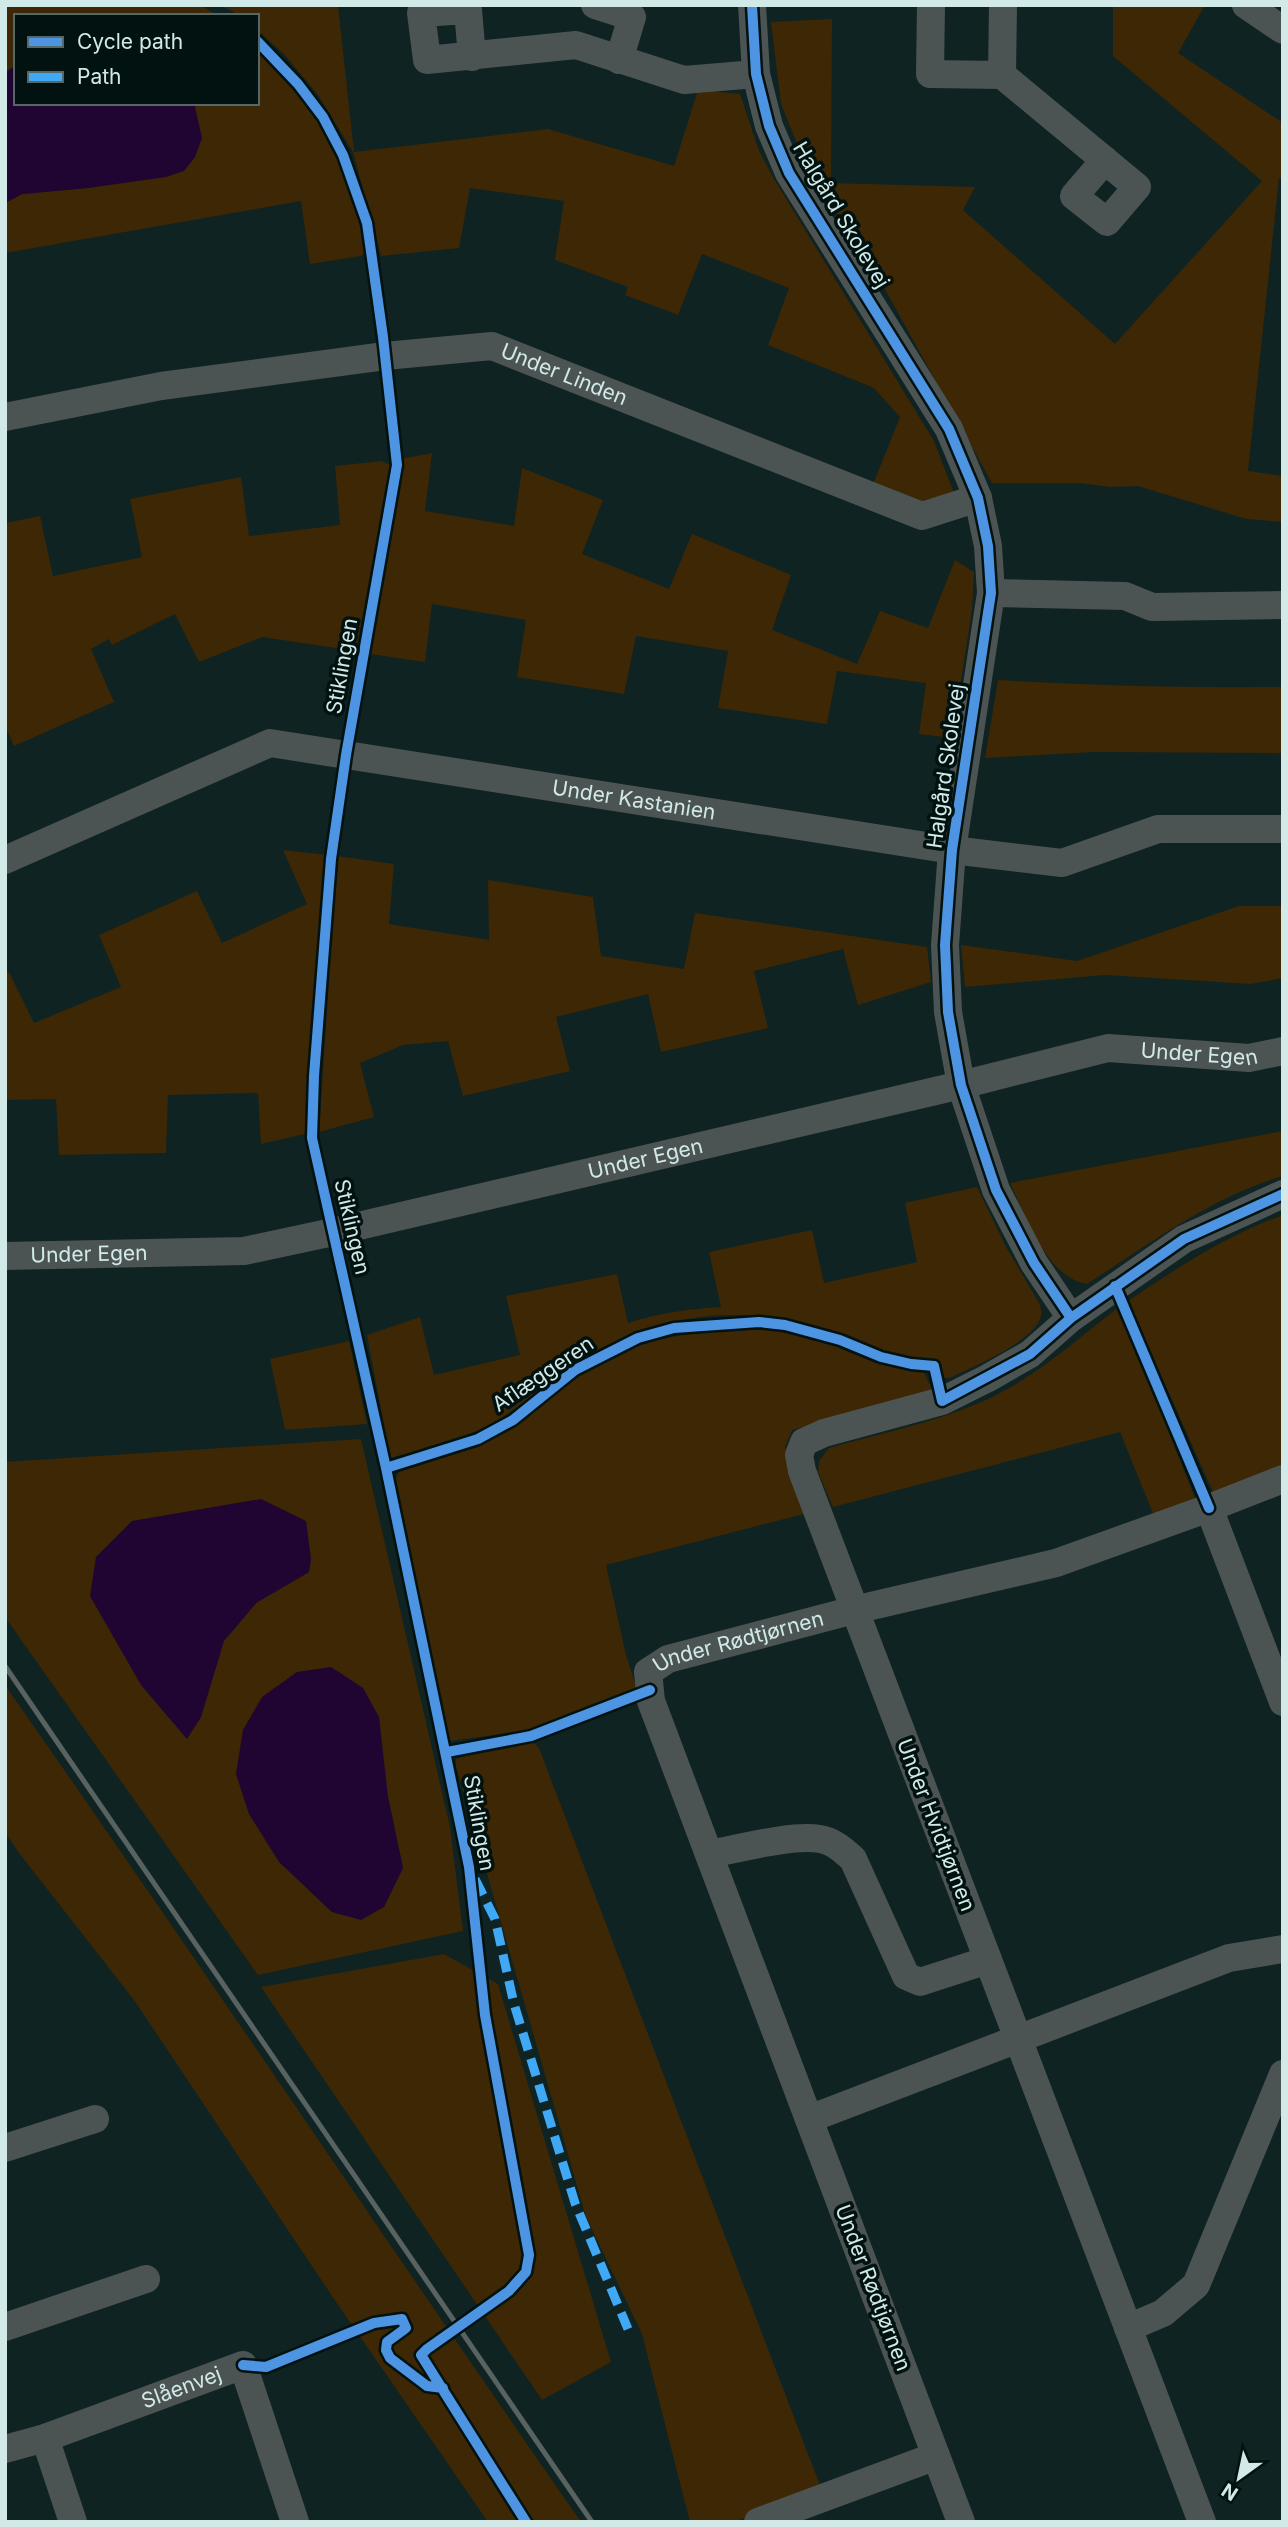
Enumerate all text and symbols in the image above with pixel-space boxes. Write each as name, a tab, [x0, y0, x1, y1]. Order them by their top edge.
legend	[14, 14, 259, 105]
text: Cycle path	[77, 29, 183, 54]
text: Path	[77, 64, 122, 89]
street label: Halgård Skolevej	[788, 137, 895, 292]
street label: Under Linden	[497, 338, 631, 410]
street label: Stiklingen	[321, 616, 362, 716]
street label: Halgård Skolevej	[922, 682, 969, 850]
street label: Under Kastanien	[551, 774, 717, 825]
street label: Under Egen	[1140, 1037, 1260, 1071]
street label: Under Egen	[585, 1133, 705, 1184]
street label: Stiklingen	[329, 1177, 376, 1277]
street label: Under Egen	[30, 1240, 148, 1267]
street label: Aflæggeren	[487, 1331, 598, 1417]
street label: Under Rødtjørnen	[648, 1606, 826, 1678]
street label: Under Hvidtjørnen	[892, 1735, 981, 1915]
street label: Stiklingen	[459, 1773, 500, 1873]
street label: Under Rødtjørnen	[830, 2201, 917, 2374]
street label: Slåenvej	[138, 2361, 225, 2413]
north arrow	[1204, 2443, 1274, 2513]
text: N	[1218, 2478, 1242, 2505]

